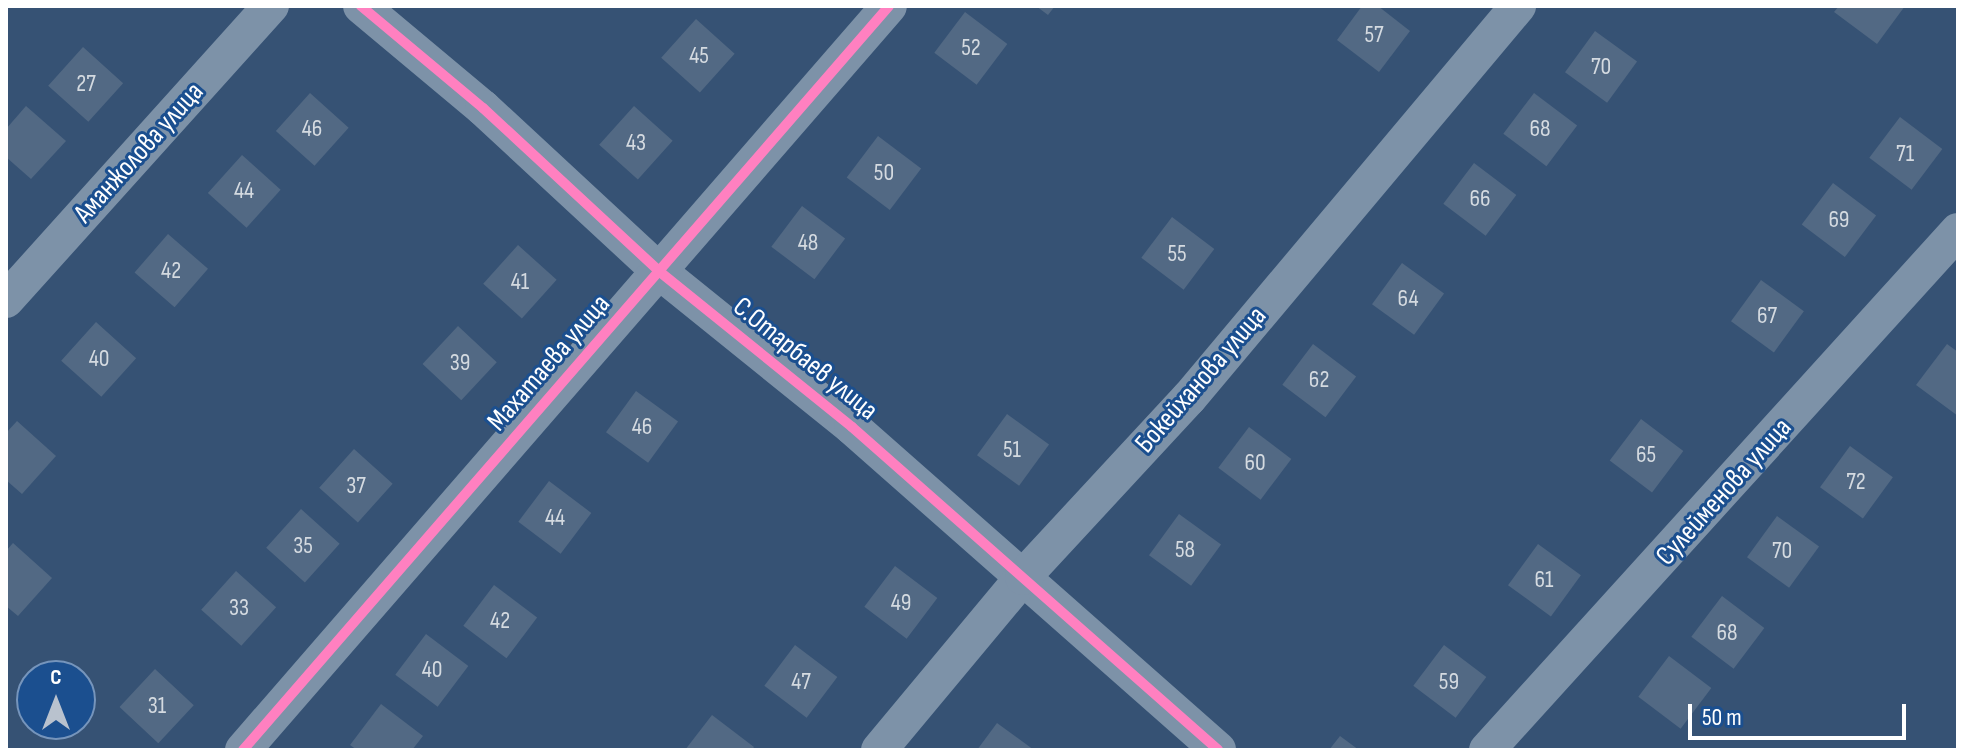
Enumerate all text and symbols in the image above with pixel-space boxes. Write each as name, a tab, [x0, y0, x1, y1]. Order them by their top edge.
house number: 57	[1364, 21, 1384, 49]
house number: 52	[961, 34, 981, 62]
house number: 45	[689, 42, 709, 70]
house number: 70	[1591, 53, 1611, 81]
house number: 27	[76, 70, 96, 98]
street label: Аманжолова улица	[67, 76, 211, 230]
house number: 46	[302, 115, 322, 143]
house number: 68	[1529, 115, 1551, 143]
house number: 43	[626, 129, 646, 157]
house number: 71	[1896, 140, 1914, 168]
house number: 50	[874, 159, 894, 187]
house number: 44	[234, 177, 254, 205]
house number: 66	[1469, 185, 1491, 213]
house number: 69	[1829, 206, 1849, 234]
house number: 48	[798, 229, 818, 257]
house number: 55	[1167, 240, 1187, 268]
house number: 42	[161, 257, 181, 285]
house number: 41	[511, 268, 529, 296]
house number: 64	[1398, 285, 1418, 313]
street label: Махатаева улица	[481, 288, 617, 438]
street label: С.Отарбаев улица	[726, 290, 884, 428]
street label: Бокейханова улица	[1128, 300, 1274, 460]
house number: 67	[1757, 302, 1777, 330]
house number: 40	[89, 345, 109, 373]
house number: 39	[450, 349, 470, 377]
house number: 62	[1309, 366, 1329, 394]
street label: Сулейменова улица	[1649, 411, 1799, 573]
house number: 46	[632, 413, 652, 441]
house number: 51	[1003, 436, 1021, 464]
house number: 65	[1636, 441, 1656, 469]
house number: 60	[1244, 449, 1266, 477]
house number: 72	[1846, 468, 1866, 496]
house number: 37	[346, 472, 366, 500]
house number: 44	[545, 504, 565, 532]
house number: 35	[293, 532, 313, 560]
house number: 58	[1175, 536, 1195, 564]
house number: 70	[1772, 537, 1792, 565]
house number: 61	[1535, 566, 1553, 594]
house number: 49	[891, 589, 911, 617]
house number: 33	[229, 594, 249, 622]
house number: 42	[490, 607, 510, 635]
house number: 68	[1716, 619, 1738, 647]
house number: 40	[422, 656, 442, 684]
north arrow	[16, 660, 96, 740]
text: С	[50, 664, 62, 691]
house number: 47	[791, 668, 811, 696]
house number: 59	[1439, 668, 1459, 696]
scale bar	[1692, 688, 1910, 738]
house number: 31	[148, 692, 166, 720]
text: 50 m	[1702, 703, 1742, 732]

